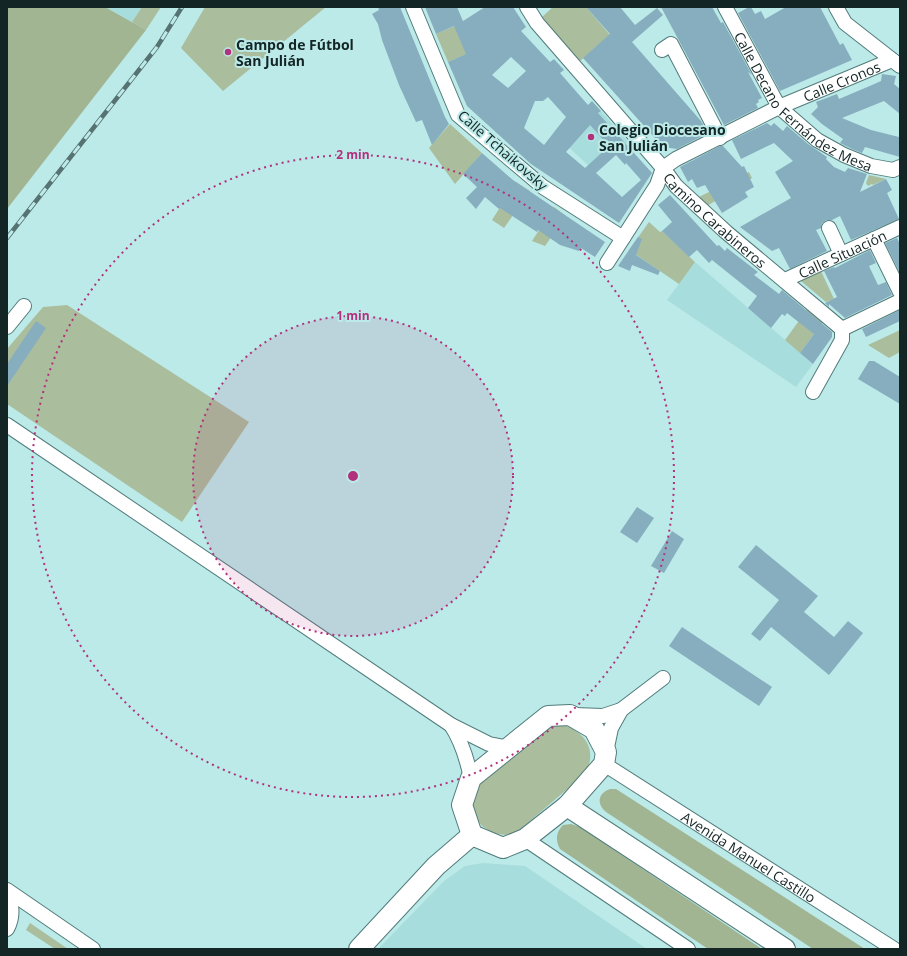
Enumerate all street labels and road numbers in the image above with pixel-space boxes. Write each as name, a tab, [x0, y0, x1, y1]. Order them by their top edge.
street label: Calle Decano Fernández Mesa	[730, 28, 875, 175]
street label: Calle Cronos	[800, 56, 883, 105]
street label: Calle Tchaikovsky	[454, 106, 553, 195]
street label: Camino Carabineros	[660, 168, 771, 272]
street label: Calle Situación	[795, 225, 889, 282]
street label: Avenida Manuel Castillo	[678, 807, 820, 906]

